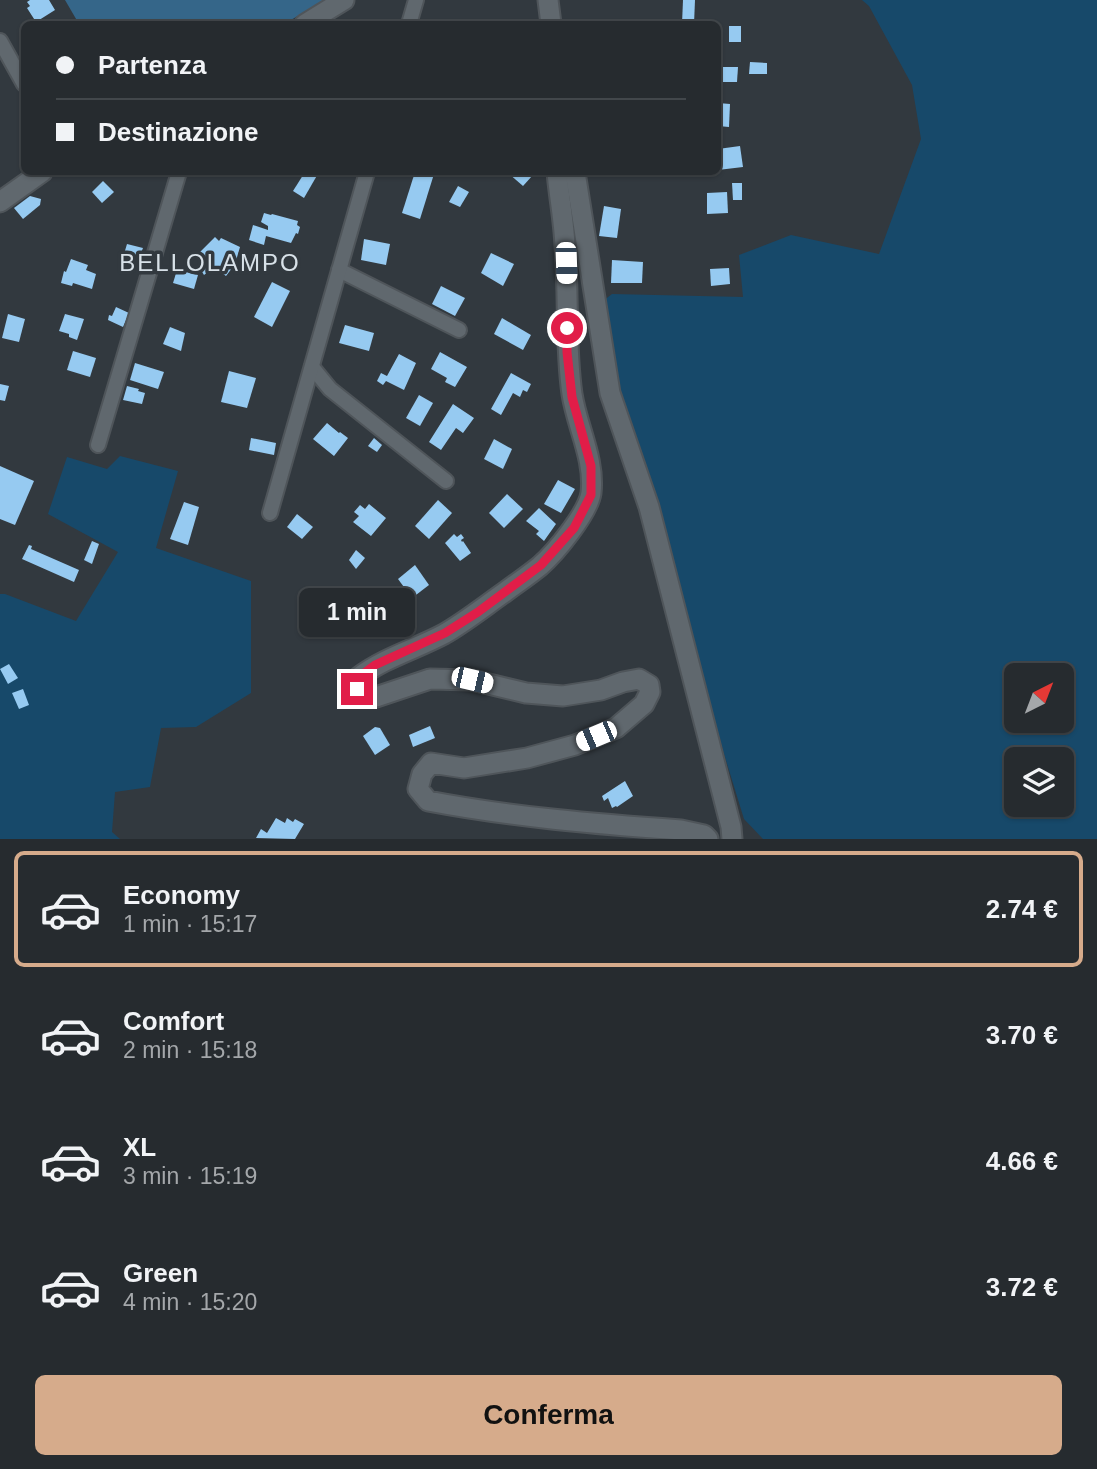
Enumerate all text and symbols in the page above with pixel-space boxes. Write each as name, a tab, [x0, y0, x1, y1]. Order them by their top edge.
text: Partenza	[98, 50, 206, 80]
text: Destinazione	[98, 117, 258, 147]
car	[555, 242, 578, 284]
district label: BELLOLAMPO	[119, 249, 301, 276]
route start	[551, 312, 583, 344]
callout: 1 min	[299, 588, 415, 636]
text: 1 min	[327, 599, 387, 625]
north arrow	[1004, 663, 1074, 733]
map controls	[1004, 663, 1074, 817]
car	[450, 665, 495, 695]
route end	[341, 673, 373, 705]
car	[573, 718, 620, 754]
button: layers	[1004, 747, 1074, 817]
icon: car	[39, 878, 102, 941]
text: Economy	[123, 880, 240, 910]
text: 2.74 €	[986, 894, 1058, 924]
text: 1 min · 15:17	[123, 911, 257, 937]
icon: car	[39, 1004, 102, 1067]
text: Comfort	[123, 1006, 224, 1036]
text: 3.70 €	[986, 1020, 1058, 1050]
text: 2 min · 15:18	[123, 1037, 257, 1063]
icon: car	[39, 1130, 102, 1193]
text: XL	[123, 1132, 156, 1162]
text: 4.66 €	[986, 1146, 1058, 1176]
text: 3 min · 15:19	[123, 1163, 257, 1189]
icon: car	[39, 1256, 102, 1319]
text: Green	[123, 1258, 198, 1288]
text: 3.72 €	[986, 1272, 1058, 1302]
text: 4 min · 15:20	[123, 1289, 257, 1315]
button: Conferma	[35, 1375, 1062, 1455]

